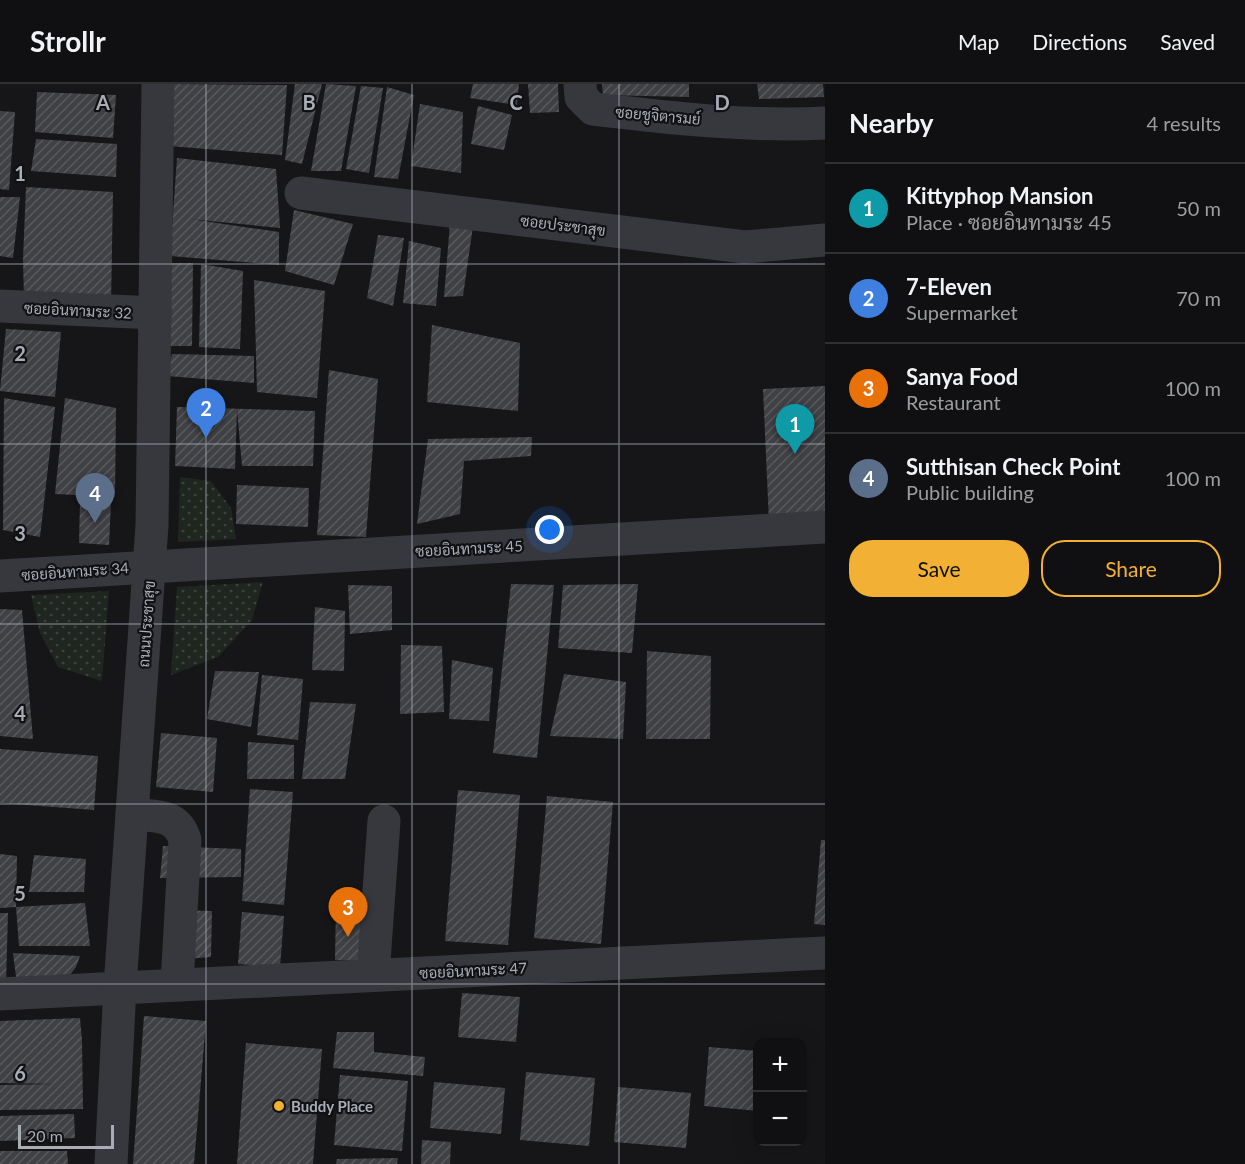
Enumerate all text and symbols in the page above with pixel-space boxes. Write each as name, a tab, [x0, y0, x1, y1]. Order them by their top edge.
text: Strollr	[30, 24, 106, 58]
text: Map	[958, 29, 999, 54]
text: Directions	[1032, 29, 1127, 54]
text: Saved	[1160, 29, 1215, 54]
text: A	[95, 90, 110, 114]
text: B	[302, 90, 316, 114]
text: C	[509, 90, 523, 114]
text: D	[714, 90, 730, 114]
street label: ซอยชูจิตารมย์	[614, 102, 701, 130]
text: Nearby	[849, 107, 934, 139]
text: 4 results	[1146, 111, 1221, 135]
text: 1	[14, 161, 26, 185]
text: Kittyphop Mansion	[906, 182, 1094, 209]
text: 1	[863, 196, 874, 220]
text: 50 m	[1176, 196, 1221, 220]
text: Place · ซอยอินทามระ 45	[906, 210, 1112, 234]
street label: ซอยประชาสุข	[519, 211, 607, 242]
text: 7-Eleven	[906, 273, 992, 300]
text: 2	[863, 286, 874, 310]
text: 70 m	[1176, 286, 1221, 310]
street label: ซอยอินทามระ 32	[24, 298, 132, 322]
text: Supermarket	[906, 300, 1018, 324]
text: 2	[14, 341, 26, 365]
text: Sanya Food	[906, 363, 1018, 390]
text: 3	[863, 376, 874, 400]
text: 100 m	[1165, 376, 1221, 400]
pin: 2	[186, 388, 226, 438]
text: Restaurant	[906, 390, 1001, 414]
pin: 1	[776, 404, 814, 454]
text: Sutthisan Check Point	[906, 453, 1121, 480]
text: 4	[863, 466, 874, 490]
text: 100 m	[1165, 466, 1221, 490]
pin: 4	[76, 474, 115, 523]
text: Public building	[906, 480, 1034, 504]
your location	[535, 515, 564, 544]
text: 3	[14, 521, 26, 545]
street label: ซอยอินทามระ 45	[415, 536, 523, 560]
button: Save	[849, 540, 1029, 597]
button: Share	[1041, 540, 1221, 597]
street label: ซอยอินทามระ 34	[21, 558, 130, 584]
street label: ถนนประชาสุข	[134, 580, 161, 668]
text: 4	[14, 701, 26, 725]
text: 5	[14, 881, 26, 905]
pin: 3	[328, 888, 368, 937]
street label: ซอยอินทามระ 47	[419, 958, 528, 982]
map controls	[753, 1038, 807, 1146]
button: +	[753, 1038, 807, 1092]
text: 6	[14, 1061, 26, 1085]
button: −	[753, 1092, 807, 1146]
place label: Buddy Place	[291, 1097, 373, 1115]
marker: Buddy Place	[272, 1099, 286, 1113]
scale bar	[18, 1122, 114, 1150]
text: 20 m	[27, 1126, 63, 1145]

